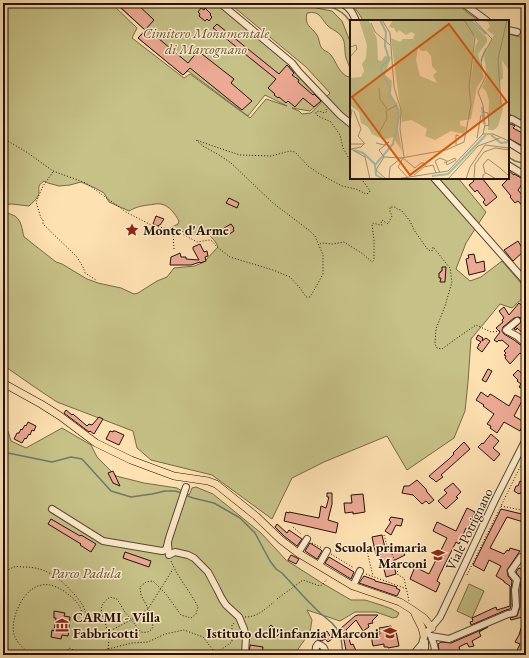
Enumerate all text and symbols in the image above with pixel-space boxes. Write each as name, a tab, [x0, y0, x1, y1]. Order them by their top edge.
inset map	[350, 20, 509, 179]
park label: Cimitero Monumentale di Marcognano	[143, 24, 269, 58]
place label: Monte d'Arme	[143, 221, 229, 239]
place icon: Monte d'Arme	[124, 222, 140, 238]
street label: Viale Potrignano	[441, 485, 497, 573]
place label: Scuola primaria Marconi	[335, 538, 428, 572]
school or university icon: Scuola primaria Marconi	[430, 547, 446, 563]
park label: Parco Padula	[51, 564, 121, 582]
place label: CARMI - Villa Fabbricotti	[73, 608, 161, 642]
museum icon: CARMI - Villa Fabbricotti	[54, 617, 70, 633]
place label: Istituto dell'infanzia Marconi	[207, 624, 379, 642]
school or university icon: Istituto dell'infanzia Marconi	[382, 625, 398, 641]

